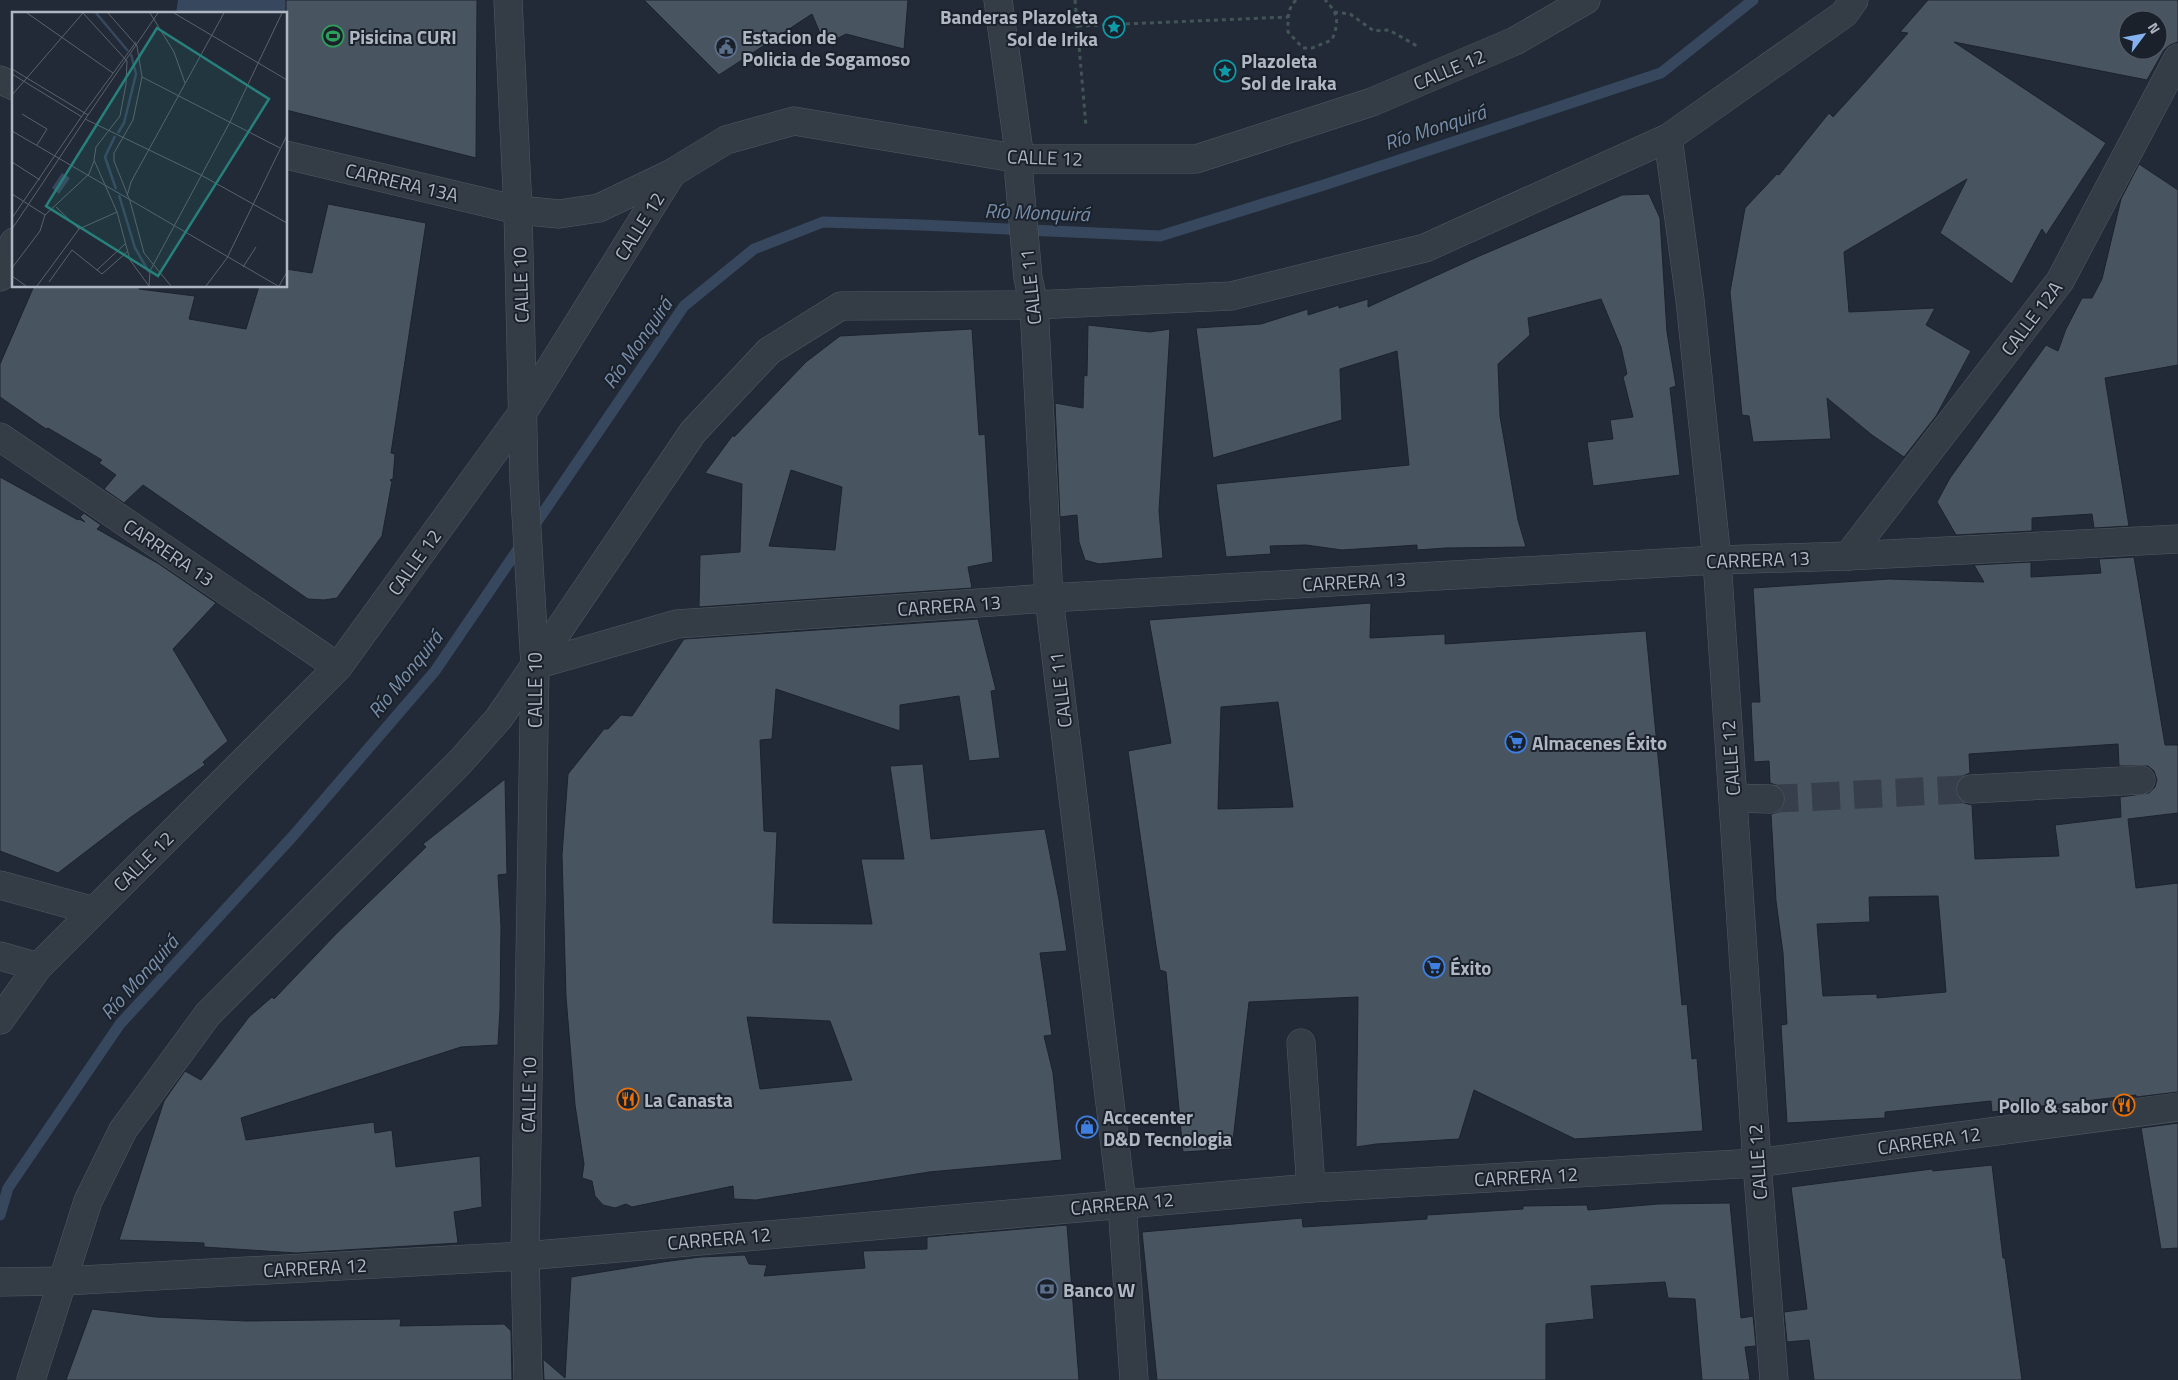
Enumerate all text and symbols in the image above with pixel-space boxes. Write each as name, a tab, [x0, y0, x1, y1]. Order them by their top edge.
place label: Banderas Plazoleta Sol de Irika	[940, 2, 1098, 53]
north arrow	[2118, 10, 2168, 60]
inset map	[12, 12, 288, 288]
place icon: Banderas Plazoleta Sol de Irika	[1102, 15, 1126, 39]
text: N	[2143, 18, 2166, 38]
place label: Pisicina CURI	[349, 22, 457, 51]
place label: Estacion de Policia de Sogamoso	[742, 22, 910, 73]
sports icon: Pisicina CURI	[321, 24, 345, 48]
public building icon: Estacion de Policia de Sogamoso	[714, 35, 738, 59]
street label: CALLE 12	[1408, 41, 1490, 97]
place label: Plazoleta Sol de Iraka	[1241, 46, 1337, 97]
place icon: Plazoleta Sol de Iraka	[1213, 59, 1237, 83]
water label: Río Monquirá	[1380, 95, 1492, 158]
street label: CALLE 12	[1007, 141, 1083, 173]
street label: CARRERA 13A	[343, 155, 461, 209]
street label: CALLE 12	[607, 186, 671, 266]
water label: Río Monquirá	[984, 195, 1092, 229]
street label: CALLE 10	[504, 247, 536, 323]
street label: CALLE 11	[1012, 248, 1048, 326]
street label: CALLE 12A	[1993, 274, 2069, 362]
water label: Río Monquirá	[594, 289, 681, 395]
street label: CARRERA 13	[118, 511, 220, 593]
street label: CALLE 12	[380, 523, 448, 601]
street label: CARRERA 13	[1706, 543, 1810, 575]
street label: CARRERA 13	[1301, 564, 1407, 598]
street label: CARRERA 13	[896, 587, 1002, 623]
water label: Río Monquirá	[360, 622, 451, 725]
street label: CALLE 11	[1041, 651, 1079, 729]
street label: CALLE 10	[520, 652, 549, 728]
street label: CALLE 12	[1713, 719, 1747, 797]
place label: Almacenes Éxito	[1532, 728, 1667, 757]
supermarket icon: Almacenes Éxito	[1504, 730, 1528, 754]
street label: CALLE 12	[106, 824, 180, 898]
water label: Río Monquirá	[92, 926, 187, 1026]
place label: Éxito	[1450, 953, 1491, 982]
supermarket icon: Éxito	[1422, 955, 1446, 979]
street label: CALLE 10	[513, 1057, 543, 1133]
place label: La Canasta	[644, 1085, 733, 1114]
restaurant icon: La Canasta	[616, 1087, 640, 1111]
place label: Pollo & sabor	[1998, 1091, 2108, 1120]
restaurant icon: Pollo & sabor	[2112, 1093, 2136, 1117]
place label: Accecenter D&D Tecnologia	[1103, 1102, 1232, 1153]
shop icon: Accecenter D&D Tecnologia	[1075, 1115, 1099, 1139]
street label: CARRERA 12	[1876, 1118, 1982, 1162]
street label: CALLE 12	[1740, 1123, 1774, 1201]
street label: CARRERA 12	[1473, 1159, 1579, 1193]
street label: CARRERA 12	[1069, 1184, 1175, 1222]
street label: CARRERA 12	[666, 1219, 772, 1257]
street label: CARRERA 12	[262, 1250, 368, 1284]
place label: Banco W	[1063, 1275, 1135, 1304]
bank icon: Banco W	[1035, 1277, 1059, 1301]

